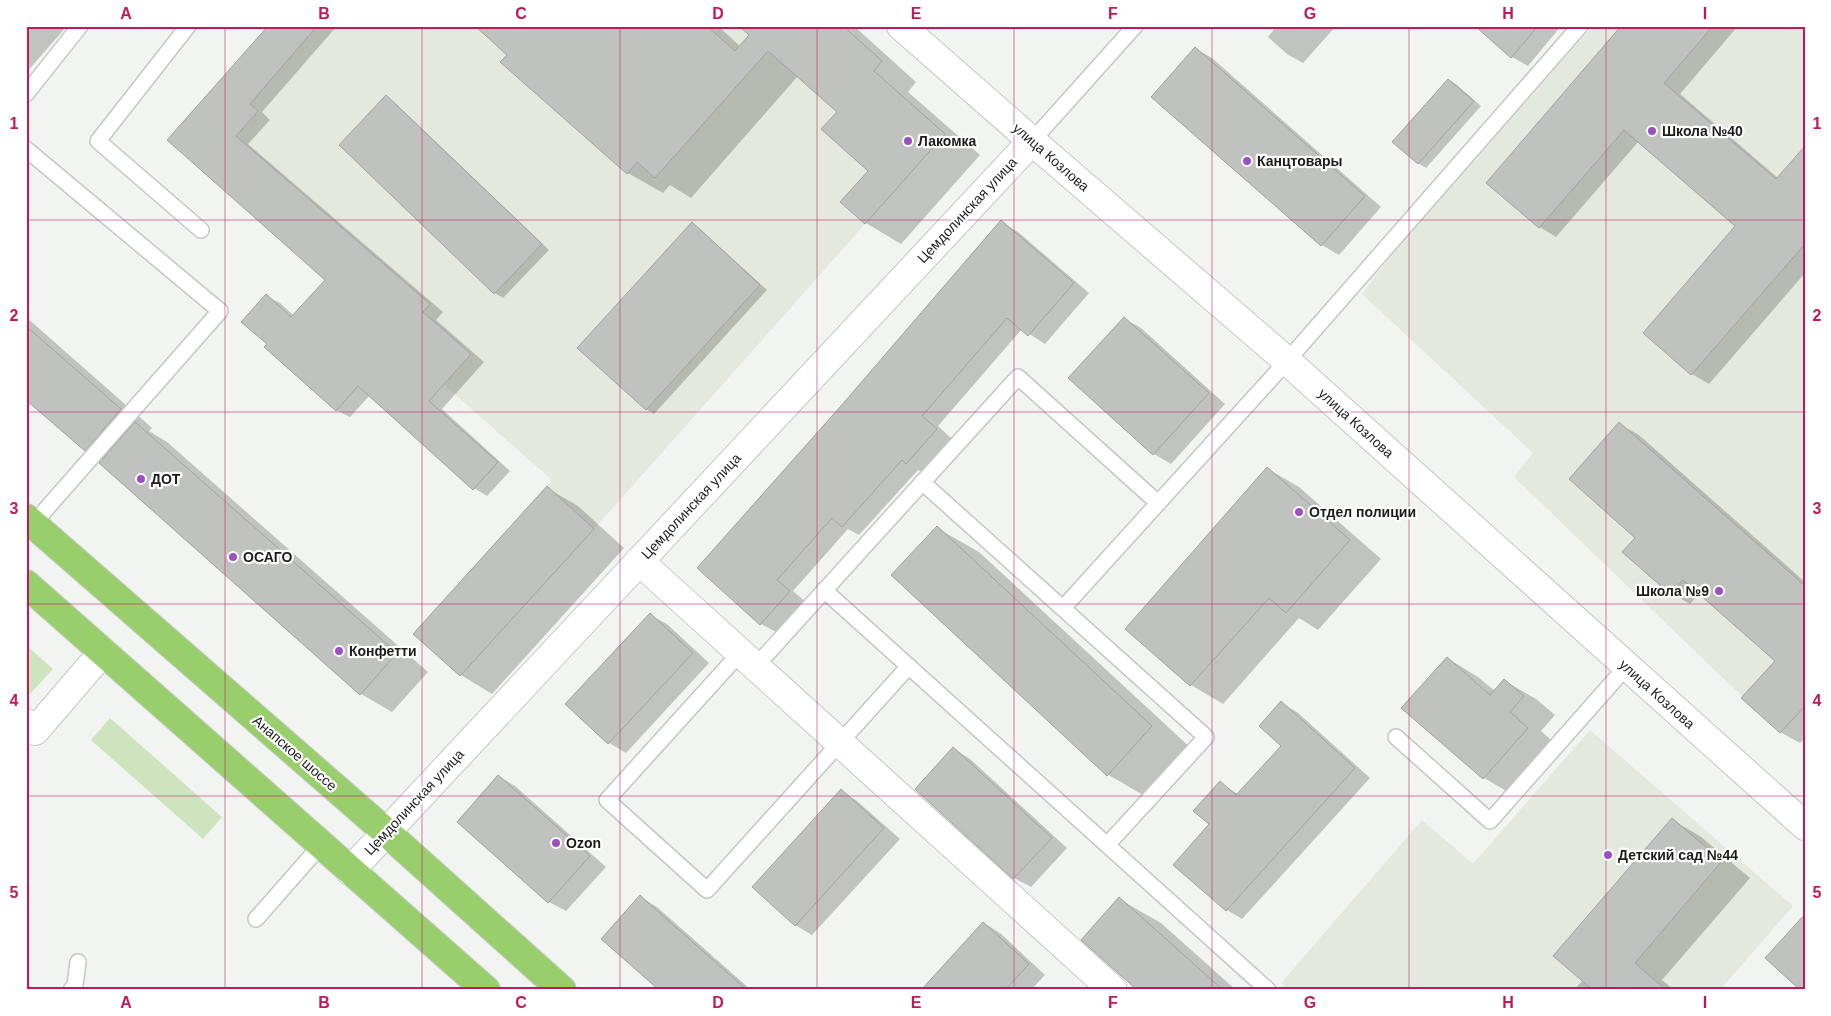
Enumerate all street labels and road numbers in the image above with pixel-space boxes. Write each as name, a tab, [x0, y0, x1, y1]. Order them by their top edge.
street label: улица Козлова	[1010, 120, 1092, 195]
street label: Цемдолинская улица	[914, 154, 1020, 266]
street label: улица Козлова	[1315, 385, 1397, 461]
street label: Цемдолинская улица	[638, 450, 744, 562]
street label: улица Козлова	[1616, 656, 1698, 732]
street label: Анапское шоссе	[250, 712, 340, 794]
street label: Цемдолинская улица	[361, 746, 467, 858]

